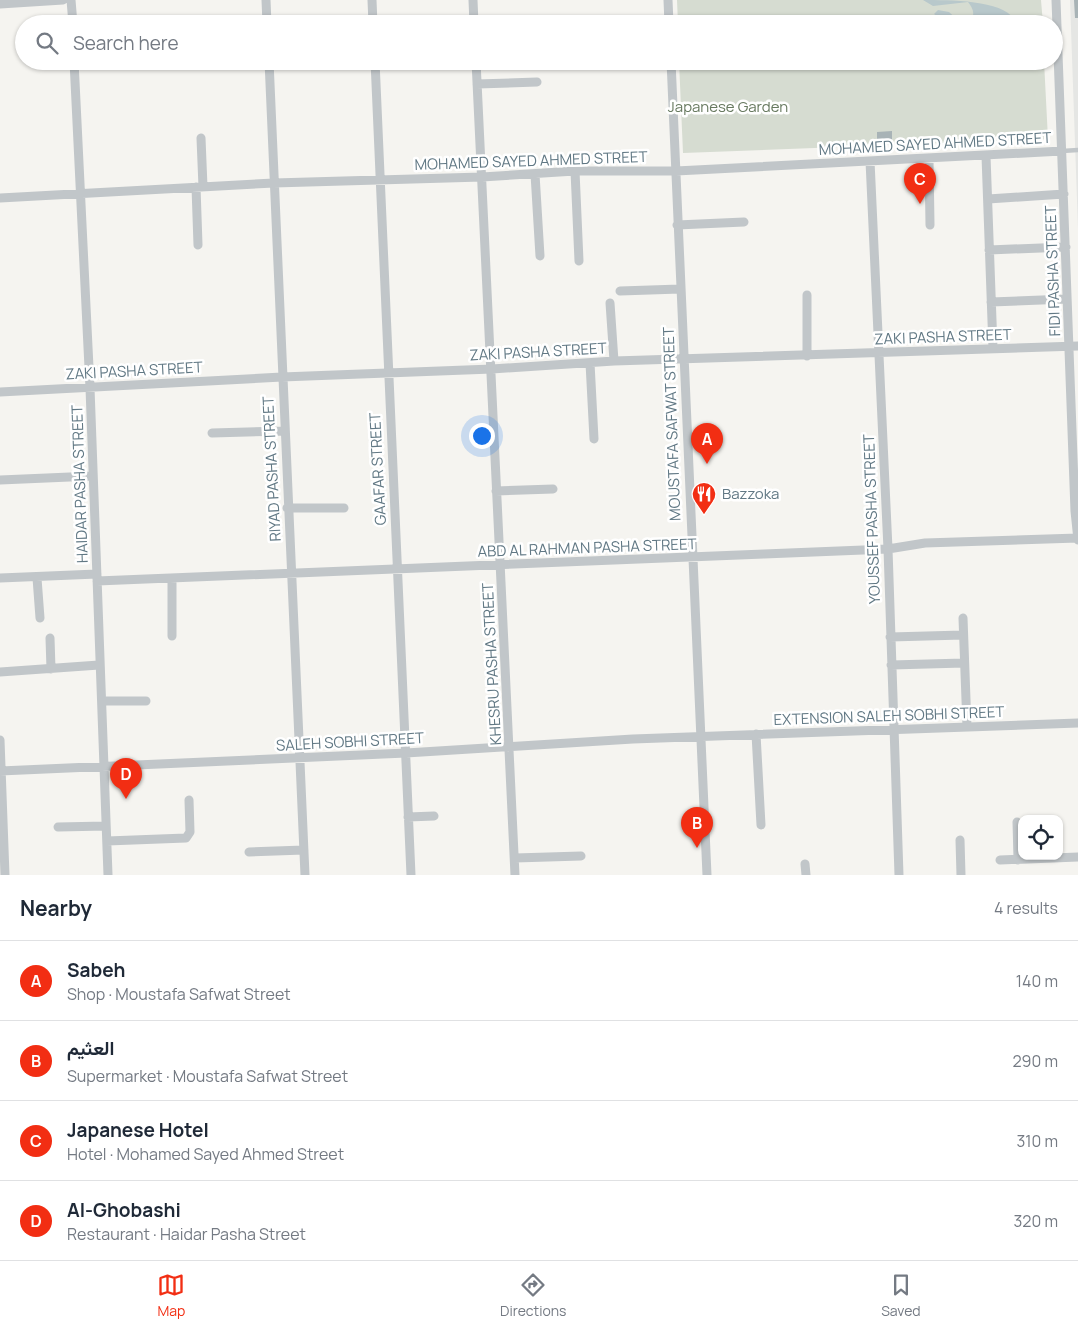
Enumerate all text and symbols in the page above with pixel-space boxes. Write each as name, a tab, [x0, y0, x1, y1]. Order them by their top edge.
search box	[15, 15, 1063, 70]
icon: search	[33, 29, 61, 57]
text: Search here	[73, 30, 179, 56]
park label: Japanese Garden	[668, 96, 788, 117]
street label: MOHAMED SAYED AHMED STREET	[818, 127, 1052, 160]
street label: MOHAMED SAYED AHMED STREET	[414, 146, 648, 175]
pin: C	[904, 163, 936, 204]
street label: FIDI PASHA STREET	[1040, 205, 1065, 337]
street label: ZAKI PASHA STREET	[874, 324, 1012, 349]
street label: MOUSTAFA SAFWAT STREET	[658, 327, 685, 521]
street label: ZAKI PASHA STREET	[469, 337, 607, 366]
street label: ZAKI PASHA STREET	[65, 356, 203, 385]
street label: RIYAD PASHA STREET	[257, 396, 286, 542]
street label: HAIDAR PASHA STREET	[66, 405, 93, 563]
street label: GAAFAR STREET	[364, 412, 391, 526]
your location	[469, 423, 495, 449]
pin: A	[691, 423, 723, 464]
street label: YOUSSEF PASHA STREET	[858, 434, 885, 604]
restaurant icon: Bazzoka	[691, 481, 717, 515]
place label: Bazzoka	[722, 483, 779, 504]
street label: ABD AL RAHMAN PASHA STREET	[477, 533, 697, 562]
street label: KHESRU PASHA STREET	[477, 582, 506, 746]
street label: EXTENSION SALEH SOBHI STREET	[773, 701, 1005, 730]
street label: SALEH SOBHI STREET	[276, 727, 424, 756]
pin: D	[110, 758, 142, 799]
pin: B	[681, 807, 713, 848]
map controls	[1018, 815, 1063, 860]
button: locate	[1018, 815, 1063, 860]
text: Nearby	[20, 894, 92, 922]
text: 4 results	[994, 897, 1058, 919]
text: Sabeh	[67, 957, 125, 983]
text: A	[31, 970, 41, 992]
text: 140 m	[1016, 970, 1058, 992]
text: Shop · Moustafa Safwat Street	[67, 983, 291, 1005]
text: العثيم	[67, 1035, 114, 1061]
text: B	[31, 1050, 41, 1072]
text: 290 m	[1012, 1050, 1058, 1072]
text: Supermarket · Moustafa Safwat Street	[67, 1065, 348, 1087]
text: Japanese Hotel	[67, 1117, 209, 1143]
text: C	[30, 1130, 42, 1152]
text: 310 m	[1016, 1130, 1058, 1152]
text: Hotel · Mohamed Sayed Ahmed Street	[67, 1143, 344, 1165]
text: Al-Ghobashi	[67, 1197, 181, 1223]
text: D	[30, 1210, 42, 1232]
text: 320 m	[1014, 1210, 1058, 1232]
text: Restaurant · Haidar Pasha Street	[67, 1223, 306, 1245]
tab: Map	[157, 1271, 185, 1320]
tab: Directions	[500, 1271, 566, 1320]
tab: Saved	[881, 1271, 921, 1320]

